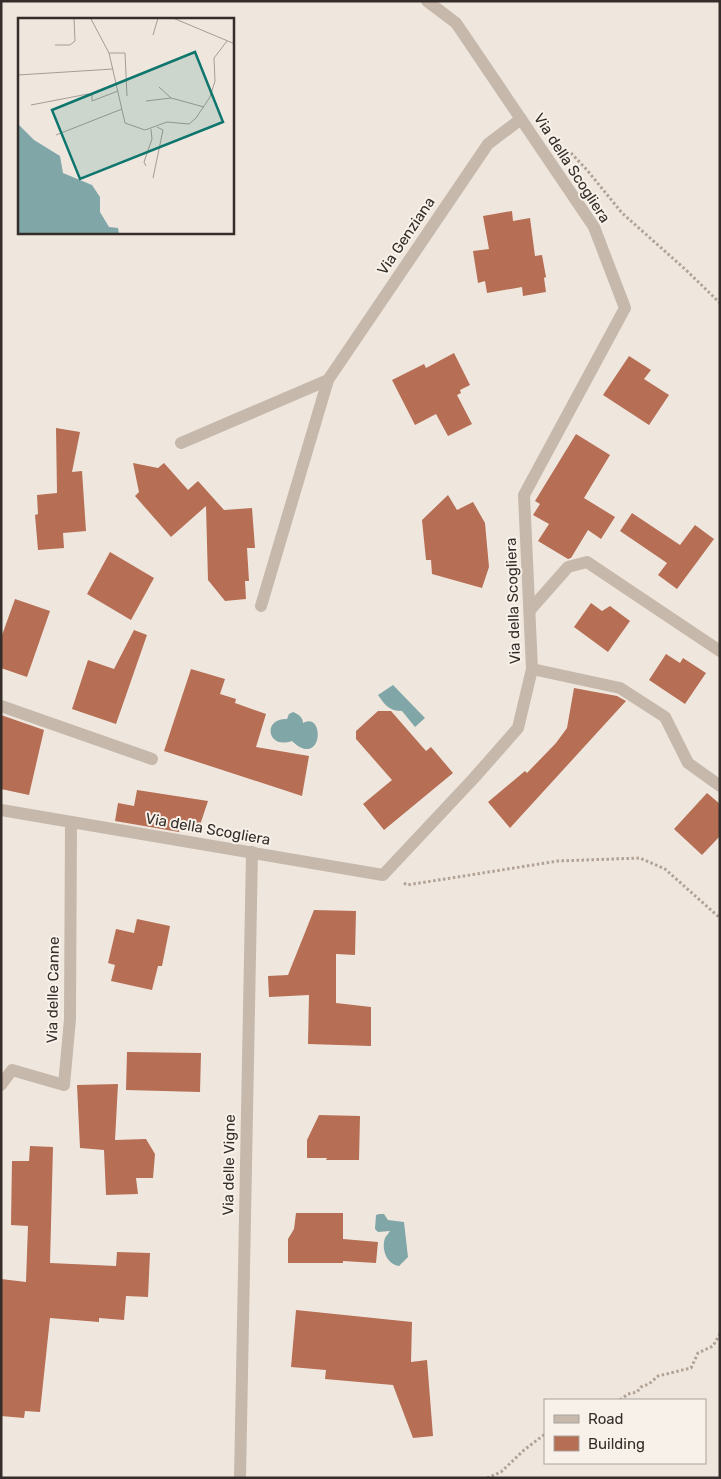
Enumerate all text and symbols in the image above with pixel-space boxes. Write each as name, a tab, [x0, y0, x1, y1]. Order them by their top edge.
inset map	[18, 18, 234, 234]
street label: Via della Scogliera	[530, 110, 614, 226]
street label: Via Genziana	[373, 194, 439, 278]
street label: Via della Scogliera	[502, 537, 524, 665]
street label: Via della Scogliera	[144, 809, 272, 849]
street label: Via delle Canne	[43, 936, 63, 1044]
street label: Via delle Vigne	[219, 1114, 239, 1216]
legend	[544, 1399, 706, 1464]
text: Road	[588, 1410, 624, 1428]
text: Building	[588, 1435, 645, 1453]

